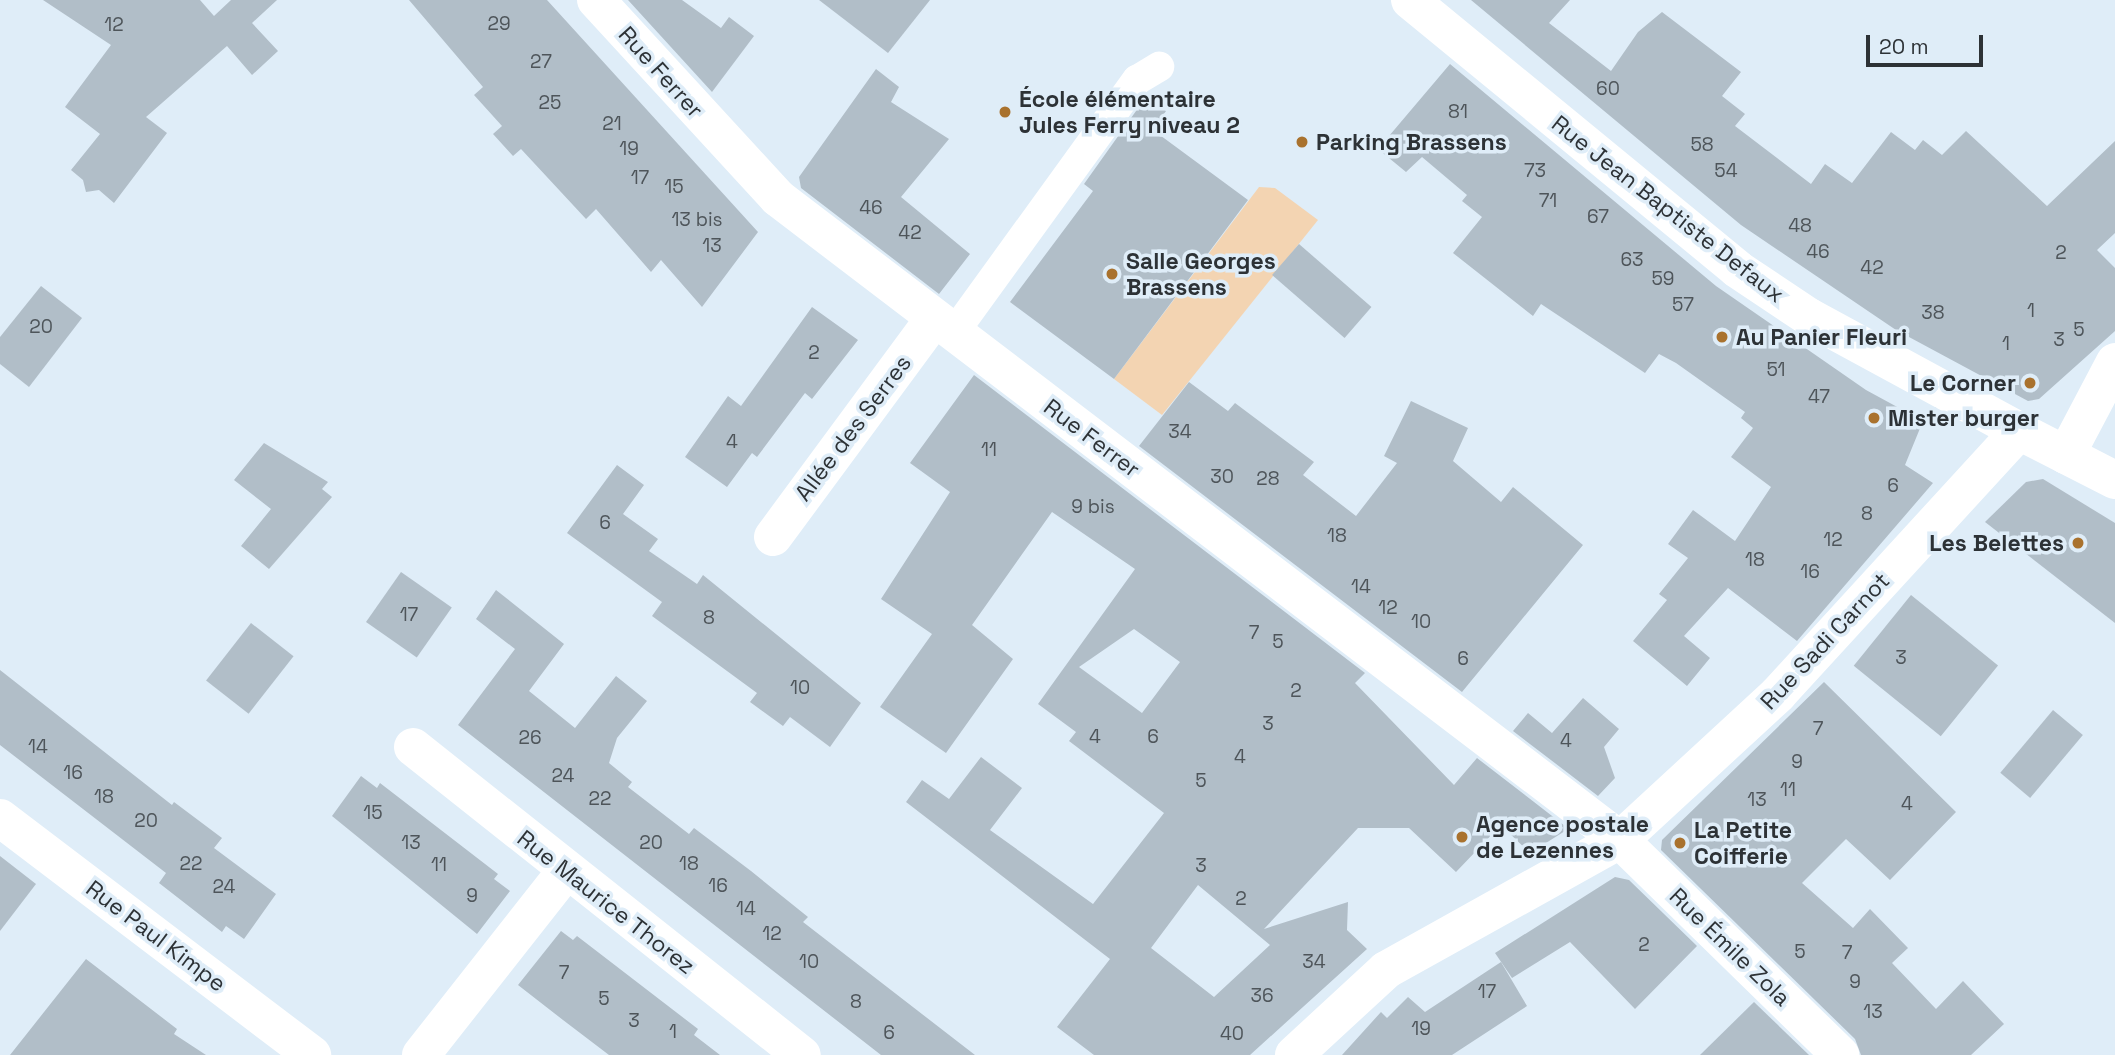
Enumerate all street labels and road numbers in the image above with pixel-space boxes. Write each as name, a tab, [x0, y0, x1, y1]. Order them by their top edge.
street label: Rue Ferrer	[613, 21, 709, 123]
street label: Rue Jean Baptiste Defaux	[1546, 110, 1790, 308]
street label: Allée des Serres	[789, 350, 917, 506]
street label: Rue Ferrer	[1038, 393, 1146, 483]
street label: Rue Sadi Carnot	[1755, 567, 1895, 715]
street label: Rue Maurice Thorez	[512, 824, 700, 980]
street label: Rue Paul Kimpe	[81, 874, 231, 998]
street label: Rue Émile Zola	[1664, 882, 1796, 1012]

